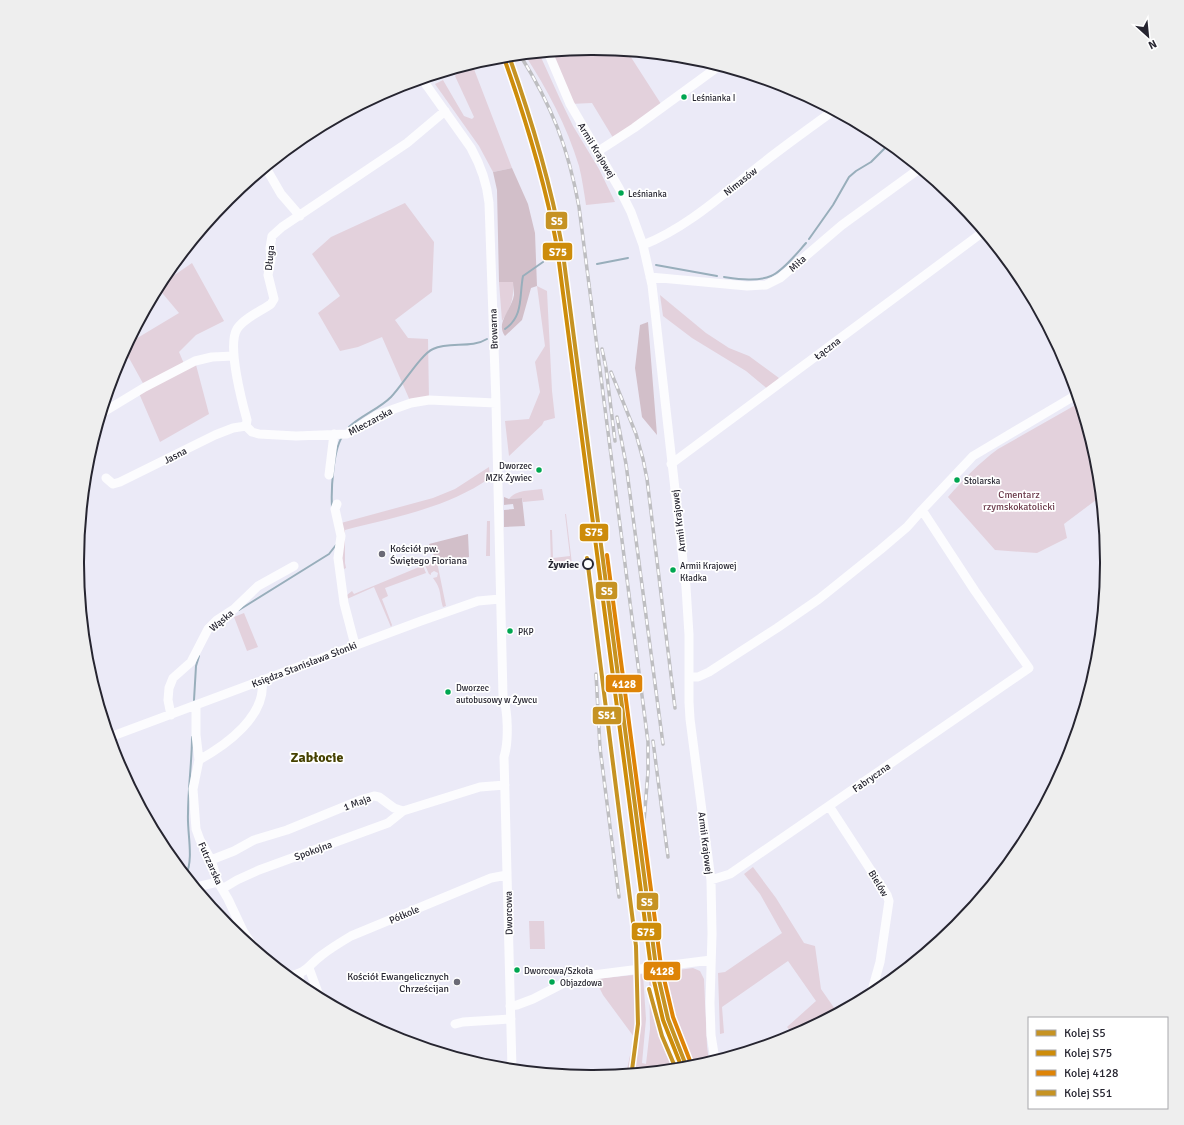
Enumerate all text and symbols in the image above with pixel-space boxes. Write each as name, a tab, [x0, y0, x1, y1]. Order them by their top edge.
north arrow	[1128, 16, 1168, 56]
text: N	[1146, 37, 1159, 52]
marker: Leśnianka I	[679, 92, 689, 102]
place label: Leśnianka I	[692, 93, 735, 104]
street label: Armii Krajowej	[575, 121, 618, 181]
street label: Nimasów	[721, 165, 760, 199]
marker: Leśnianka	[616, 188, 626, 198]
place label: Leśnianka	[628, 189, 667, 200]
line badge: S5	[545, 211, 568, 230]
text: S5	[551, 215, 563, 228]
line badge: S75	[542, 242, 573, 261]
street label: Długa	[263, 245, 277, 271]
text: S75	[549, 246, 567, 259]
street label: Miła	[787, 253, 809, 275]
street label: Browarna	[487, 308, 501, 350]
street label: Łączna	[812, 335, 843, 363]
street label: Mleczarska	[346, 405, 395, 439]
street label: Jasna	[162, 445, 189, 467]
place label: Dworzec MZK Żywiec	[486, 461, 532, 484]
marker: Dworzec MZK Żywiec	[534, 465, 544, 475]
marker: Stolarska	[952, 475, 962, 485]
place label: Stolarska	[964, 476, 1001, 487]
street label: Armii Krajowej	[669, 489, 689, 553]
park label: Cmentarz rzymskokatolicki	[983, 489, 1055, 513]
line badge: S75	[579, 523, 609, 542]
text: S75	[585, 526, 603, 539]
place label: Kościół pw. Świętego Floriana	[390, 543, 467, 567]
marker: Kościół pw. Świętego Floriana	[377, 549, 387, 559]
place label: Żywiec	[548, 558, 579, 571]
marker: Żywiec	[582, 558, 594, 570]
place label: Armii Krajowej Kładka	[680, 561, 737, 584]
marker: Armii Krajowej Kładka	[668, 565, 678, 575]
line badge: S5	[595, 581, 618, 600]
text: S5	[601, 585, 613, 598]
street label: Wąska	[207, 607, 236, 634]
marker: PKP	[505, 626, 515, 636]
place label: PKP	[518, 627, 534, 638]
street label: Księdza Stanisława Słonki	[250, 639, 359, 691]
line badge: 4128	[605, 674, 643, 693]
text: 4128	[612, 678, 636, 691]
place label: Dworzec autobusowy w Żywcu	[456, 683, 537, 706]
marker: Dworzec autobusowy w Żywcu	[443, 687, 453, 697]
line badge: S51	[592, 706, 622, 725]
text: S51	[598, 709, 616, 722]
district label: Zabłocie	[291, 749, 344, 766]
street label: Fabryczna	[850, 760, 893, 795]
street label: 1 Maja	[342, 792, 373, 813]
street label: Armii Krajowej	[695, 811, 715, 875]
street label: Spokojna	[293, 839, 334, 863]
street label: Futrzarska	[195, 840, 225, 887]
street label: Bielów	[866, 868, 891, 900]
street label: Dworcowa	[503, 891, 515, 935]
line badge: S5	[636, 892, 659, 911]
text: S5	[641, 896, 653, 909]
street label: Półkole	[387, 903, 421, 927]
line badge: S75	[631, 922, 662, 941]
text: S75	[637, 926, 655, 939]
line badge: 4128	[643, 961, 681, 981]
marker: Dworcowa/Szkoła	[512, 965, 522, 975]
text: 4128	[650, 965, 674, 978]
place label: Dworcowa/Szkoła	[524, 966, 594, 977]
place label: Kościół Ewangelicznych Chrześcijan	[347, 971, 449, 995]
marker: Kościół Ewangelicznych Chrześcijan	[452, 977, 462, 987]
marker: Objazdowa	[547, 977, 557, 987]
place label: Objazdowa	[560, 978, 602, 989]
legend	[1028, 1017, 1168, 1109]
text: Kolej S5	[1064, 1026, 1106, 1041]
text: Kolej S75	[1064, 1046, 1112, 1061]
text: Kolej 4128	[1064, 1066, 1119, 1081]
text: Kolej S51	[1064, 1086, 1112, 1101]

